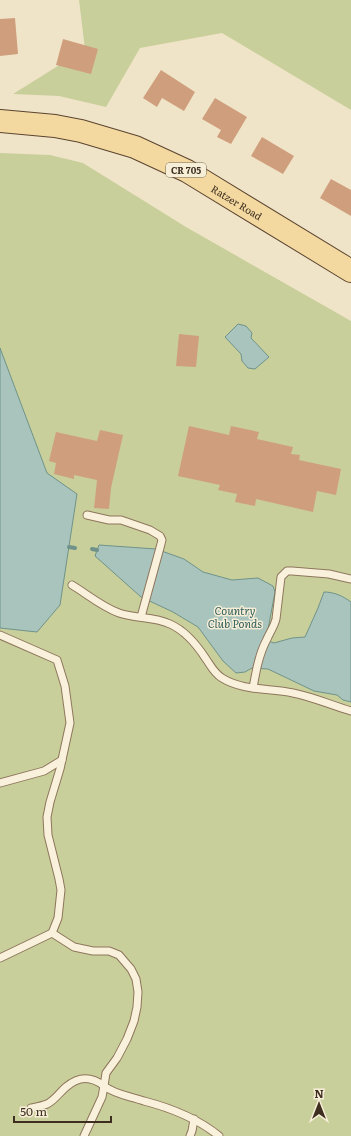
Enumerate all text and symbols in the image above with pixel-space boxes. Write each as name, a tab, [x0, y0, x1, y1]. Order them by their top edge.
road number: CR 705	[166, 163, 206, 177]
street label: Ratzer Road	[209, 180, 265, 223]
water label: Country Club Ponds	[208, 602, 262, 631]
north arrow	[299, 1084, 339, 1124]
text: N	[314, 1085, 324, 1101]
scale bar	[14, 1098, 111, 1124]
text: 50 m	[20, 1102, 47, 1120]

